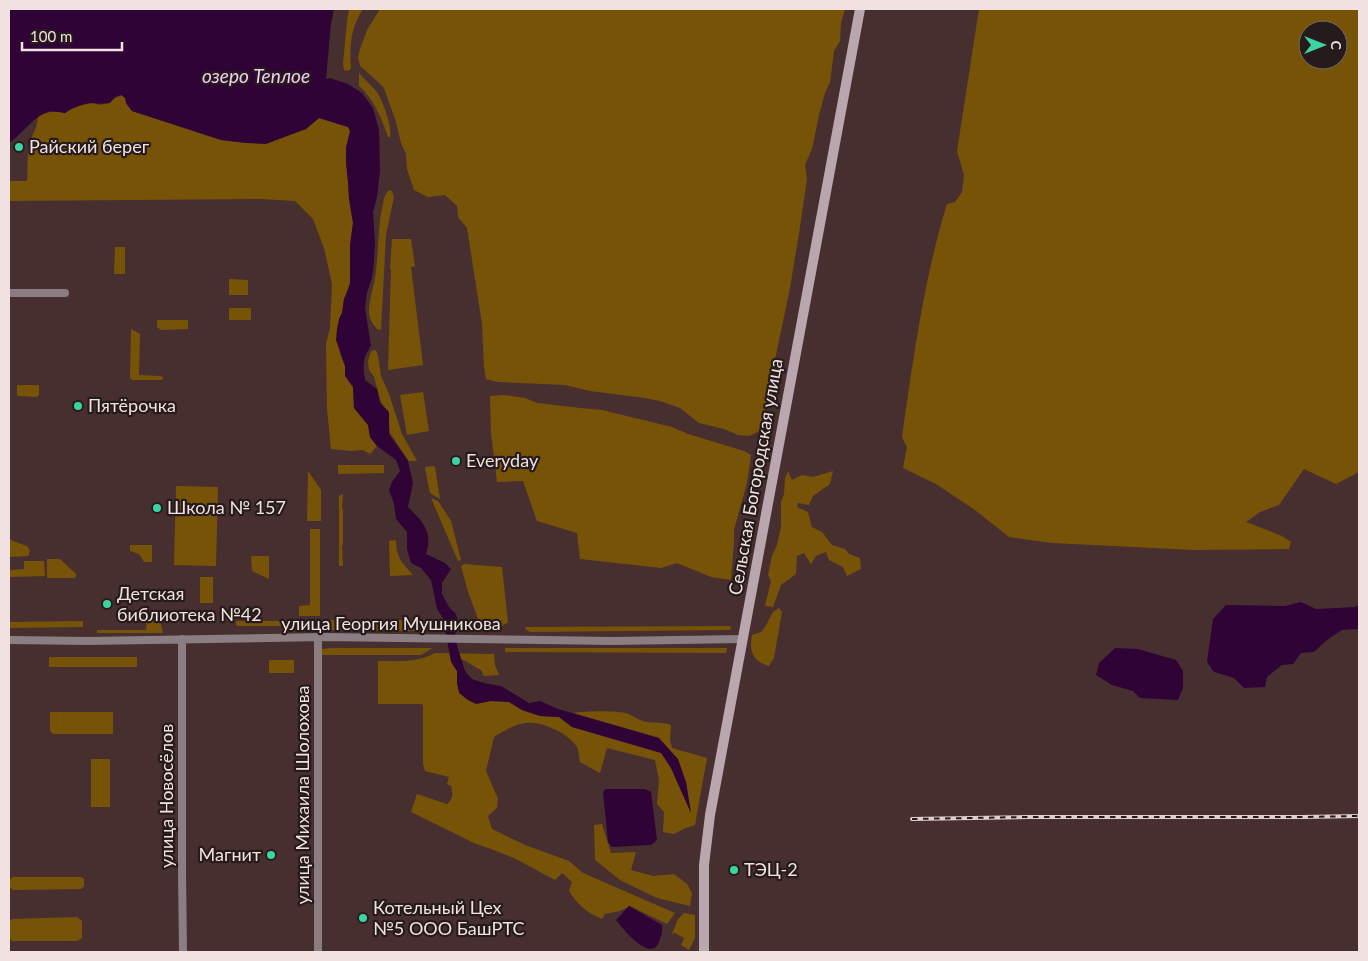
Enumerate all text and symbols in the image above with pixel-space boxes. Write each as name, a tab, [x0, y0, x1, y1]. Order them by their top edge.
scale bar	[22, 20, 122, 52]
north arrow	[1298, 20, 1348, 70]
text: 100 m	[30, 27, 72, 45]
text: С	[1328, 40, 1345, 50]
water label: озеро Теплое	[202, 64, 310, 87]
place label: Райский берег	[29, 135, 150, 157]
marker: Райский берег	[13, 141, 25, 153]
street label: Сельская Богородская улица	[723, 357, 787, 597]
place label: Пятёрочка	[88, 394, 176, 416]
marker: Пятёрочка	[72, 400, 84, 412]
place label: Everyday	[466, 449, 539, 471]
marker: Everyday	[450, 455, 462, 467]
place label: Школа № 157	[167, 496, 286, 518]
marker: Школа № 157	[151, 502, 163, 514]
place label: Детская библиотека №42	[117, 582, 262, 625]
marker: Детская библиотека №42	[101, 598, 113, 610]
street label: улица Георгия Мушникова	[281, 612, 501, 634]
street label: улица Михаила Шолохова	[291, 685, 313, 905]
street label: улица Новосёлов	[155, 724, 177, 868]
place label: Магнит	[199, 843, 261, 865]
marker: Магнит	[265, 849, 277, 861]
place label: ТЭЦ-2	[744, 858, 798, 880]
marker: ТЭЦ-2	[728, 864, 740, 876]
place label: Котельный Цех №5 ООО БашРТС	[373, 896, 524, 939]
marker: Котельный Цех №5 ООО БашРТС	[357, 912, 369, 924]

